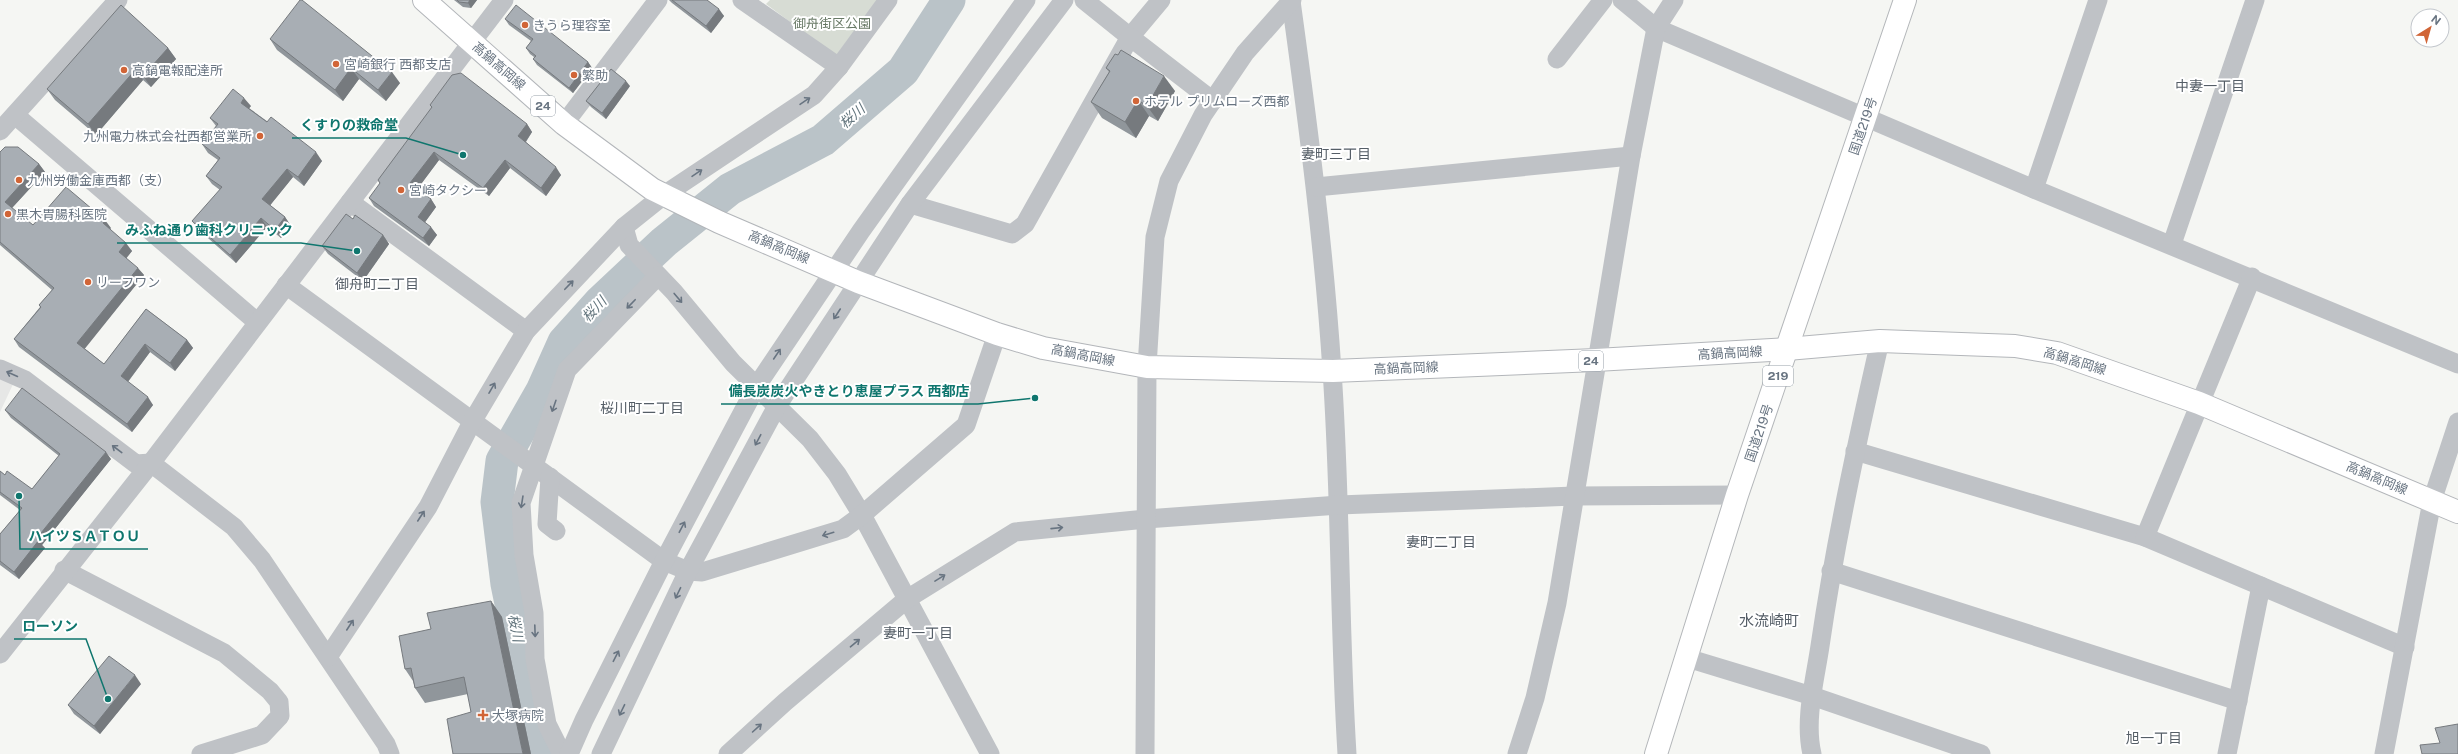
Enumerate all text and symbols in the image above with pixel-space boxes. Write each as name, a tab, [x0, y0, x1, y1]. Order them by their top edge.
north arrow	[2410, 8, 2450, 48]
text: N	[2429, 13, 2443, 27]
park label: 御舟街区公園	[793, 16, 871, 31]
place label: きうら理容室	[533, 18, 611, 33]
marker: きうら理容室	[520, 20, 530, 30]
street label: 高鍋高岡線	[470, 39, 528, 93]
place label: 宮崎銀行 西都支店	[344, 57, 451, 72]
marker: 宮崎銀行 西都支店	[331, 59, 341, 69]
place label: 高鍋電報配達所	[132, 63, 223, 78]
marker: 高鍋電報配達所	[119, 65, 129, 75]
place label: 繁助	[582, 68, 608, 83]
marker: 繁助	[569, 70, 579, 80]
district label: 中妻一丁目	[2175, 78, 2245, 94]
place label: ホテル プリムローズ西都	[1144, 94, 1290, 109]
street label: 国道219号	[1846, 95, 1880, 157]
road number: 24	[531, 96, 555, 116]
marker: ホテル プリムローズ西都	[1131, 96, 1141, 106]
one-way arrow	[799, 97, 810, 105]
water label: 桜川	[836, 99, 869, 131]
callout: くすりの救命堂	[292, 112, 406, 138]
text: くすりの救命堂	[300, 117, 398, 133]
place label: 九州電力株式会社西都営業所	[83, 129, 252, 144]
marker: 九州電力株式会社西都営業所	[255, 131, 265, 141]
district label: 妻町三丁目	[1301, 146, 1371, 162]
one-way arrow	[691, 169, 703, 177]
place label: 九州労働金庫西都（支）	[27, 173, 170, 188]
marker: 九州労働金庫西都（支）	[14, 175, 24, 185]
place label: 宮崎タクシー	[409, 183, 487, 198]
marker: 宮崎タクシー	[396, 185, 406, 195]
place label: 黒木胃腸科医院	[16, 207, 107, 222]
marker: 黒木胃腸科医院	[3, 209, 13, 219]
callout: みふね通り歯科クリニック	[117, 217, 301, 243]
text: みふね通り歯科クリニック	[125, 222, 293, 238]
street label: 高鍋高岡線	[746, 227, 812, 267]
place label: リーフワン	[96, 275, 160, 290]
district label: 御舟町二丁目	[335, 276, 419, 292]
marker: リーフワン	[83, 277, 93, 287]
one-way arrow	[565, 279, 574, 290]
water label: 桜川	[579, 292, 611, 325]
one-way arrow	[674, 292, 683, 303]
one-way arrow	[626, 299, 636, 309]
one-way arrow	[833, 308, 841, 319]
street label: 高鍋高岡線	[1050, 341, 1116, 369]
street label: 高鍋高岡線	[1697, 344, 1763, 362]
street label: 高鍋高岡線	[2042, 344, 2108, 378]
one-way arrow	[773, 349, 781, 360]
road number: 24	[1579, 351, 1603, 371]
street label: 高鍋高岡線	[1373, 359, 1439, 377]
road number: 219	[1763, 366, 1793, 386]
one-way arrow	[6, 370, 18, 377]
callout: 備長炭炭火やきとり恵屋プラス 西都店	[721, 378, 978, 404]
one-way arrow	[489, 382, 497, 394]
text: 備長炭炭火やきとり恵屋プラス 西都店	[729, 383, 969, 399]
one-way arrow	[550, 399, 557, 412]
district label: 桜川町二丁目	[600, 400, 684, 416]
street label: 国道219号	[1742, 402, 1776, 464]
one-way arrow	[754, 434, 761, 446]
one-way arrow	[111, 445, 122, 453]
street label: 高鍋高岡線	[2344, 458, 2410, 498]
one-way arrow	[518, 496, 526, 509]
one-way arrow	[417, 511, 425, 522]
one-way arrow	[679, 521, 686, 533]
callout: ハイツＳＡＴＯＵ	[20, 523, 148, 549]
one-way arrow	[1050, 524, 1063, 531]
text: ハイツＳＡＴＯＵ	[28, 528, 140, 544]
one-way arrow	[822, 531, 835, 538]
district label: 妻町二丁目	[1406, 534, 1476, 550]
one-way arrow	[934, 574, 946, 582]
one-way arrow	[674, 586, 681, 598]
district label: 水流崎町	[1739, 612, 1799, 629]
callout: ローソン	[14, 613, 86, 639]
water label: 桜川	[505, 613, 527, 645]
text: ローソン	[22, 618, 78, 634]
one-way arrow	[346, 620, 354, 631]
one-way arrow	[531, 624, 538, 637]
district label: 妻町一丁目	[883, 625, 953, 641]
one-way arrow	[850, 638, 860, 648]
one-way arrow	[613, 650, 620, 662]
one-way arrow	[618, 703, 625, 715]
place label: 大塚病院	[492, 708, 544, 723]
marker: 大塚病院	[477, 709, 489, 721]
one-way arrow	[751, 724, 761, 733]
district label: 旭一丁目	[2126, 730, 2182, 746]

